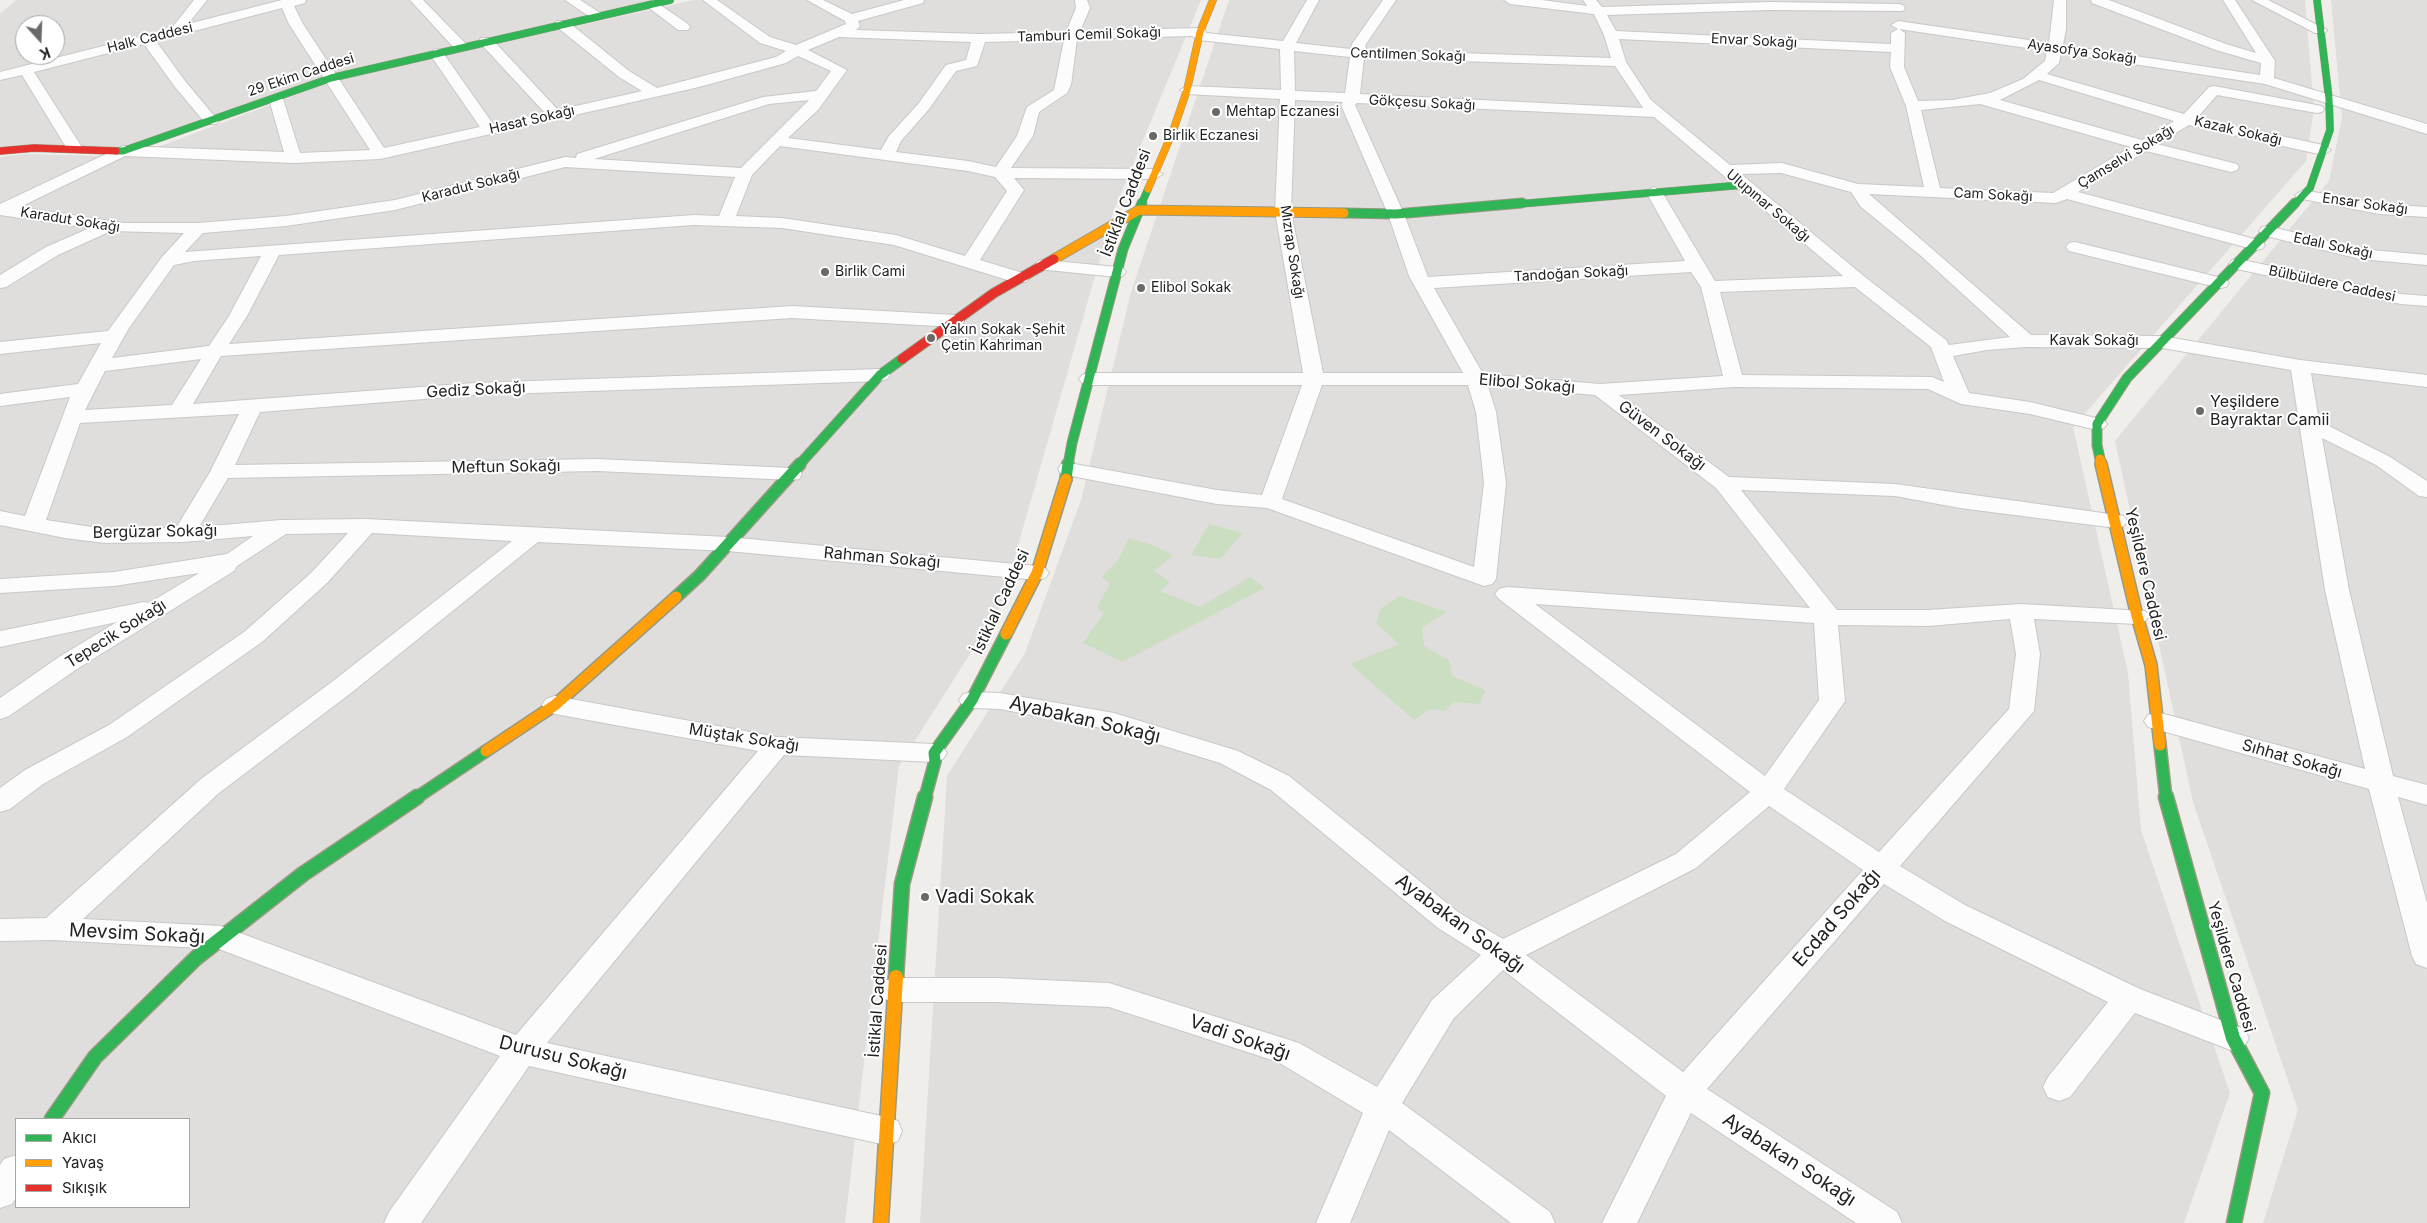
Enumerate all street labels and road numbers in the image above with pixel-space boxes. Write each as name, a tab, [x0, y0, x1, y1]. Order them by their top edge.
street label: Halk Caddesi	[106, 19, 194, 57]
street label: Tamburi Cemil Sokağı	[1017, 24, 1161, 46]
street label: Envar Sokağı	[1710, 30, 1798, 52]
street label: Ayasofya Sokağı	[2026, 36, 2138, 68]
street label: Centilmen Sokağı	[1350, 45, 1466, 65]
street label: 29 Ekim Caddesi	[246, 50, 356, 100]
street label: Gökçesu Sokağı	[1368, 92, 1476, 114]
street label: Hasat Sokağı	[488, 102, 576, 138]
street label: Kazak Sokağı	[2193, 113, 2283, 149]
street label: Çamselvi Sokağı	[2075, 122, 2177, 192]
street label: İstiklal Caddesi	[1097, 146, 1155, 260]
street label: Karadut Sokağı	[420, 166, 522, 206]
street label: Ulupınar Sokağı	[1723, 166, 1813, 246]
street label: Cam Sokağı	[1953, 185, 2033, 205]
street label: Ensar Sokağı	[2321, 190, 2409, 218]
street label: Karadut Sokağı	[19, 204, 121, 236]
street label: Mızrap Sokağı	[1276, 204, 1308, 300]
street label: Edalı Sokağı	[2292, 229, 2374, 263]
street label: Bülbüldere Caddesi	[2267, 262, 2397, 306]
street label: Tandoğan Sokağı	[1513, 263, 1629, 285]
street label: Kavak Sokağı	[2049, 333, 2139, 349]
street label: Elibol Sokağı	[1478, 370, 1576, 398]
street label: Gediz Sokağı	[426, 378, 526, 402]
street label: Güven Sokağı	[1614, 397, 1710, 475]
street label: Meftun Sokağı	[451, 456, 561, 478]
street label: Yeşildere Caddesi	[2120, 506, 2170, 642]
street label: Bergüzar Sokağı	[93, 521, 217, 543]
street label: Rahman Sokağı	[823, 543, 941, 573]
street label: İstiklal Caddesi	[968, 546, 1034, 658]
street label: Tepecik Sokağı	[62, 595, 170, 673]
street label: Ayabakan Sokağı	[1007, 692, 1163, 748]
street label: Müştak Sokağı	[688, 720, 800, 756]
street label: Sıhhat Sokağı	[2240, 736, 2344, 782]
street label: Ecdad Sokağı	[1788, 864, 1886, 972]
street label: Ayabakan Sokağı	[1391, 869, 1529, 979]
street label: Yeşildere Caddesi	[2203, 899, 2259, 1035]
street label: Mevsim Sokağı	[68, 919, 206, 949]
street label: İstiklal Caddesi	[864, 944, 892, 1058]
street label: Vadi Sokağı	[1186, 1010, 1294, 1066]
street label: Durusu Sokağı	[497, 1031, 629, 1085]
street label: Ayabakan Sokağı	[1718, 1108, 1860, 1212]

